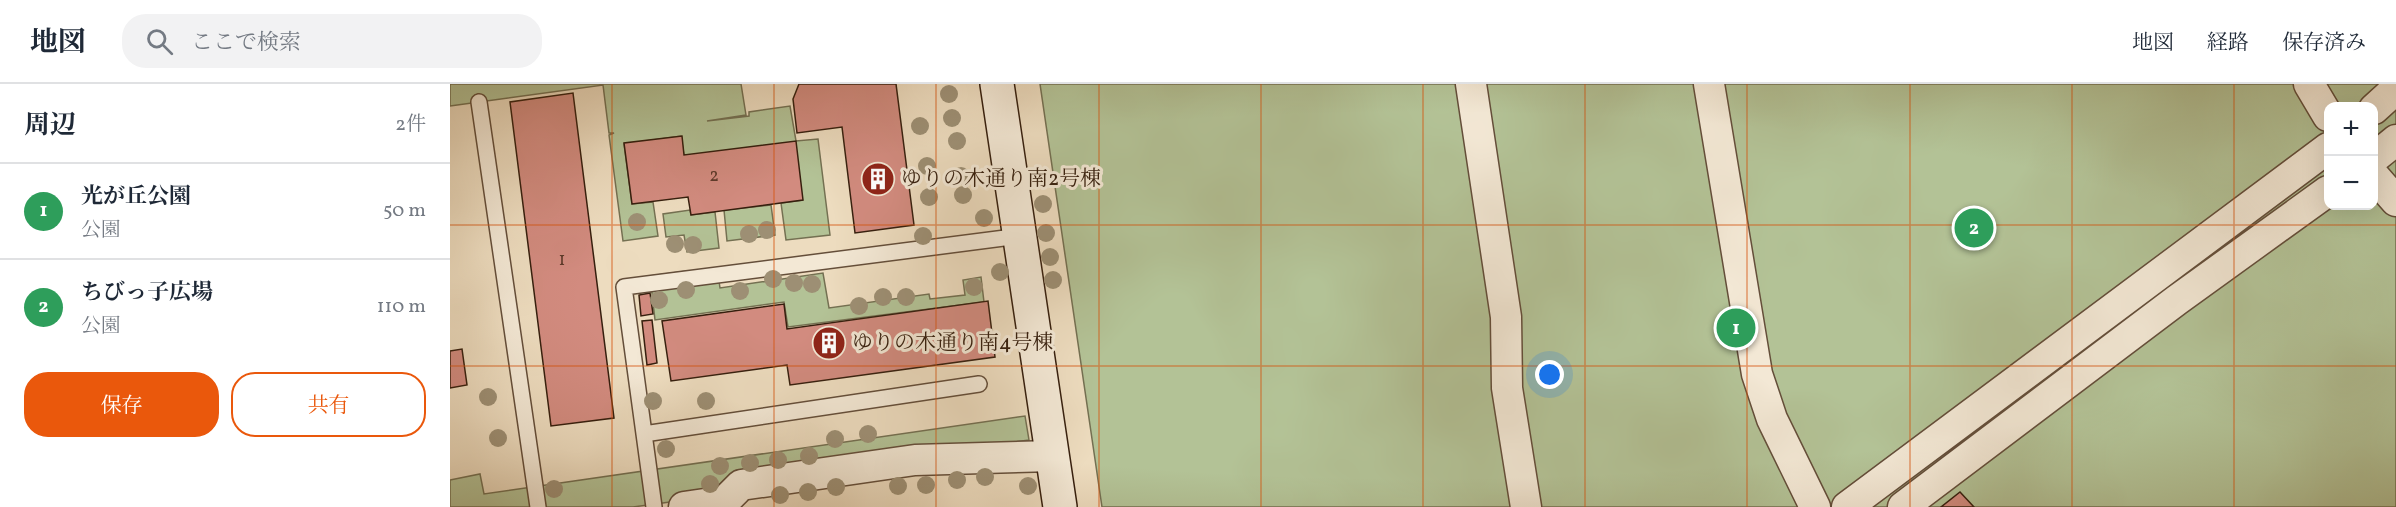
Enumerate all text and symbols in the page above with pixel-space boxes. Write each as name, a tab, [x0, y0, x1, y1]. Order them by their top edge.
search box	[122, 14, 542, 68]
text: 地図	[30, 24, 86, 63]
icon: search	[143, 25, 176, 58]
text: ここで検索	[191, 28, 301, 59]
text: 地図	[2132, 29, 2174, 58]
text: 経路	[2207, 29, 2249, 58]
text: 保存済み	[2282, 29, 2366, 58]
map controls	[2324, 102, 2378, 210]
button: +	[2324, 102, 2378, 156]
text: 周辺	[24, 108, 76, 144]
text: 2件	[395, 111, 426, 139]
button: −	[2324, 156, 2378, 210]
building icon: ゆりの木通り南2号棟	[860, 161, 896, 197]
house number: 2	[709, 164, 719, 189]
place label: ゆりの木通り南2号棟	[901, 165, 1101, 194]
text: 光が丘公園	[81, 182, 191, 213]
text: 1	[39, 197, 48, 225]
text: 50 m	[383, 197, 426, 225]
pin: 2	[1954, 206, 1994, 250]
text: 公園	[81, 217, 121, 245]
house number: 1	[559, 248, 565, 273]
text: ちびっ子広場	[81, 278, 213, 309]
text: 2	[38, 293, 49, 321]
text: 110 m	[377, 293, 426, 321]
pin: 1	[1716, 306, 1756, 350]
text: 公園	[81, 313, 121, 341]
building icon: ゆりの木通り南4号棟	[811, 325, 847, 361]
place label: ゆりの木通り南4号棟	[852, 329, 1054, 358]
your location	[1535, 360, 1564, 389]
button: 保存	[24, 372, 219, 437]
button: 共有	[231, 372, 426, 437]

